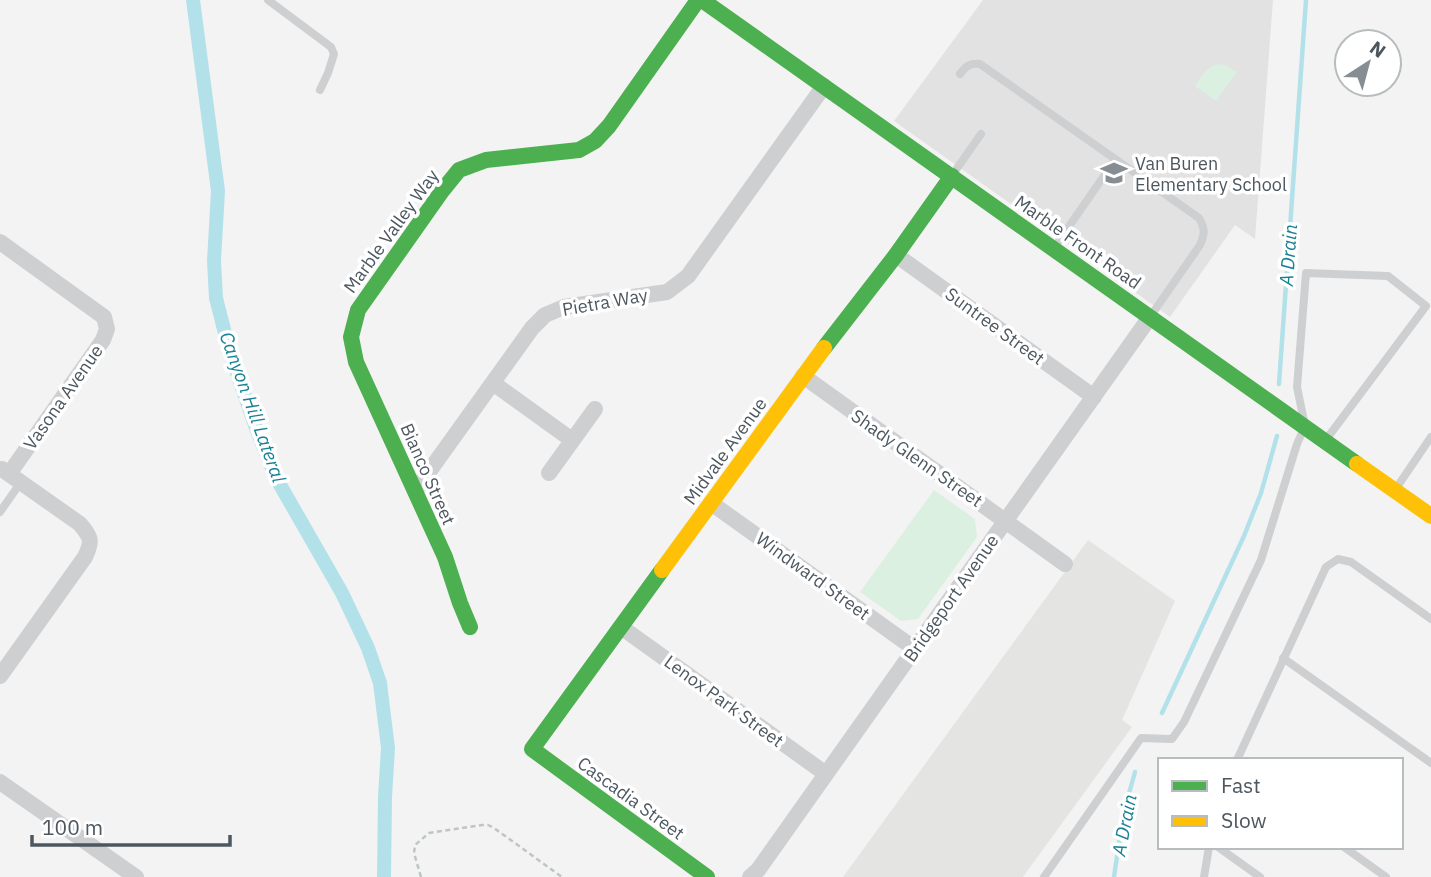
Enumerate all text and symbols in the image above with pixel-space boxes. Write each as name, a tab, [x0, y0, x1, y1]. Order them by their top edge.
north arrow	[1333, 28, 1403, 98]
text: N	[1365, 35, 1391, 63]
place label: Van Buren Elementary School	[1135, 152, 1287, 196]
school or university icon: Van Buren Elementary School	[1099, 158, 1129, 188]
street label: Marble Valley Way	[338, 165, 444, 297]
street label: Marble Front Road	[1010, 190, 1146, 294]
water label: A Drain	[1274, 223, 1302, 288]
street label: Suntree Street	[941, 282, 1049, 370]
street label: Pietra Way	[560, 283, 650, 321]
water label: Canyon Hill Lateral	[215, 328, 291, 486]
street label: Vasona Avenue	[18, 340, 108, 454]
street label: Midvale Avenue	[678, 393, 772, 509]
street label: Shady Glenn Street	[847, 404, 987, 512]
street label: Bianco Street	[395, 420, 461, 528]
street label: Windward Street	[752, 527, 874, 625]
street label: Bridgeport Avenue	[898, 530, 1004, 666]
street label: Lenox Park Street	[660, 650, 788, 752]
street label: Cascadia Street	[573, 752, 689, 844]
legend	[1158, 758, 1403, 849]
text: Fast	[1221, 771, 1261, 799]
water label: A Drain	[1106, 792, 1142, 859]
scale bar	[32, 804, 229, 848]
text: Slow	[1221, 806, 1267, 834]
text: 100 m	[42, 813, 103, 841]

